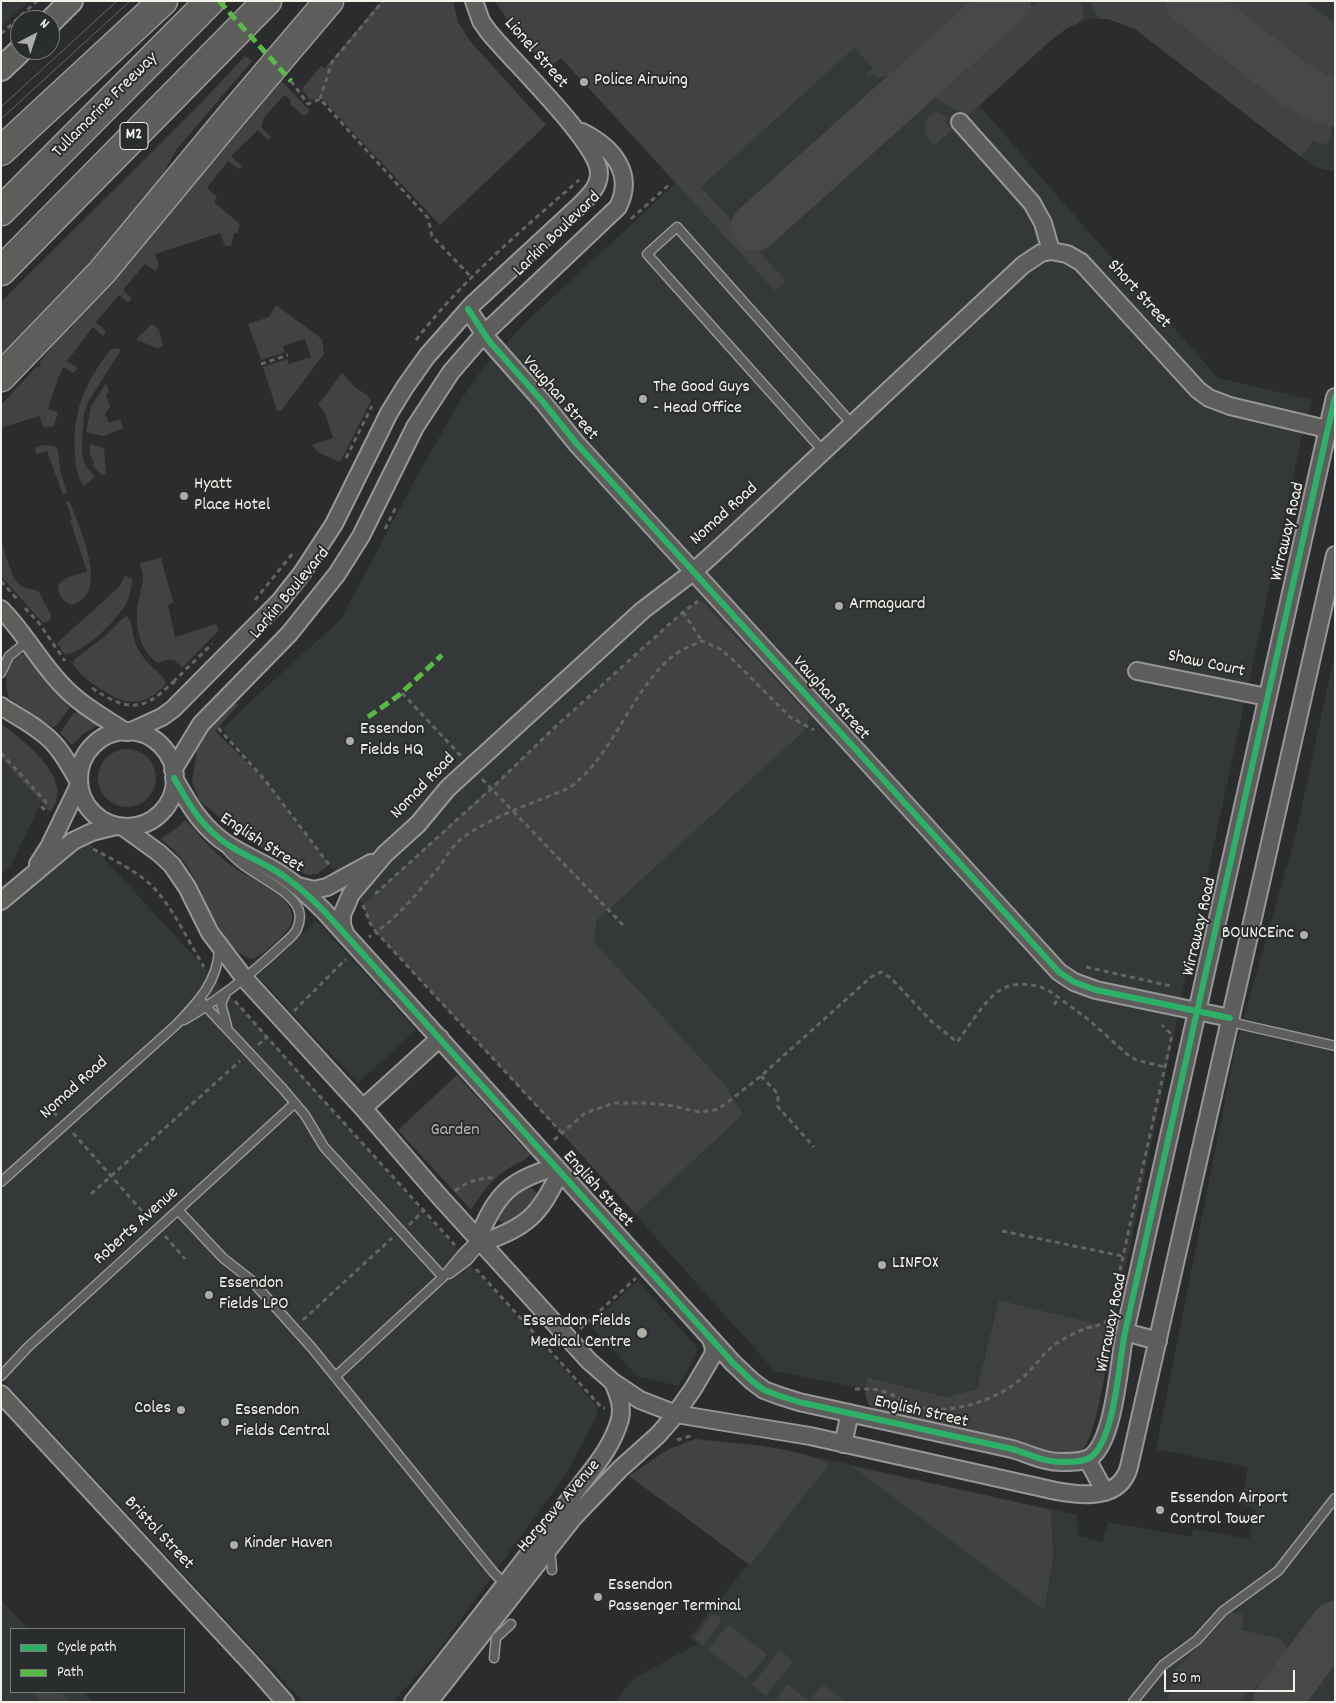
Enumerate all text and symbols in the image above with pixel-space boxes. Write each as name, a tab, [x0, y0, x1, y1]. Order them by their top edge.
north arrow	[10, 10, 60, 60]
text: N	[35, 14, 53, 34]
street label: Lionel Street	[498, 14, 572, 94]
street label: Tullamarine Freeway	[49, 49, 163, 163]
place label: Police Airwing	[594, 71, 688, 93]
marker: Police Airwing	[578, 76, 590, 88]
road number: M2	[120, 122, 148, 150]
street label: Larkin Boulevard	[510, 188, 606, 282]
street label: Short Street	[1101, 256, 1175, 334]
street label: Vaughan Street	[516, 352, 602, 446]
place label: The Good Guys - Head Office	[653, 378, 750, 420]
marker: The Good Guys - Head Office	[637, 393, 649, 405]
place label: Hyatt Place Hotel	[194, 475, 270, 518]
street label: Nomad Road	[687, 479, 763, 551]
street label: Wirraway Road	[1267, 481, 1311, 583]
marker: Hyatt Place Hotel	[178, 490, 190, 502]
street label: Larkin Boulevard	[246, 544, 336, 644]
place label: Armaguard	[849, 595, 926, 617]
marker: Armaguard	[833, 600, 845, 612]
street label: Shaw Court	[1165, 646, 1247, 684]
street label: Vaughan Street	[787, 653, 873, 745]
place label: Essendon Fields HQ	[360, 720, 424, 762]
marker: Essendon Fields HQ	[344, 735, 356, 747]
street label: Nomad Road	[387, 749, 461, 825]
street label: English Street	[215, 809, 307, 879]
street label: Wirraway Road	[1179, 876, 1223, 978]
place label: BOUNCEinc	[1222, 924, 1294, 946]
marker: BOUNCEinc	[1298, 929, 1310, 941]
street label: Nomad Road	[37, 1053, 113, 1125]
park label: Garden	[431, 1121, 479, 1143]
street label: English Street	[557, 1147, 637, 1233]
street label: Roberts Avenue	[90, 1183, 184, 1271]
place label: LINFOX	[892, 1254, 939, 1276]
marker: LINFOX	[876, 1259, 888, 1271]
street label: Wirraway Road	[1093, 1272, 1133, 1374]
place label: Essendon Fields LPO	[219, 1274, 289, 1316]
marker: Essendon Fields LPO	[203, 1289, 215, 1301]
place label: Essendon Fields Medical Centre	[523, 1312, 631, 1355]
marker: Essendon Fields Medical Centre	[635, 1326, 649, 1340]
street label: English Street	[872, 1392, 970, 1434]
place label: Coles	[134, 1399, 171, 1421]
place label: Essendon Fields Central	[235, 1401, 330, 1444]
marker: Coles	[175, 1404, 187, 1416]
marker: Essendon Fields Central	[219, 1416, 231, 1428]
street label: Hargrave Avenue	[514, 1456, 606, 1558]
place label: Essendon Airport Control Tower	[1170, 1489, 1288, 1532]
street label: Bristol Street	[118, 1493, 198, 1575]
marker: Essendon Airport Control Tower	[1154, 1504, 1166, 1516]
place label: Kinder Haven	[244, 1534, 332, 1556]
marker: Kinder Haven	[228, 1539, 240, 1551]
place label: Essendon Passenger Terminal	[608, 1576, 741, 1618]
marker: Essendon Passenger Terminal	[592, 1591, 604, 1603]
legend	[10, 1628, 185, 1693]
text: Cycle path	[57, 1637, 116, 1659]
scale bar	[1166, 1660, 1297, 1692]
text: Path	[57, 1662, 83, 1684]
text: 50 m	[1172, 1668, 1201, 1690]

